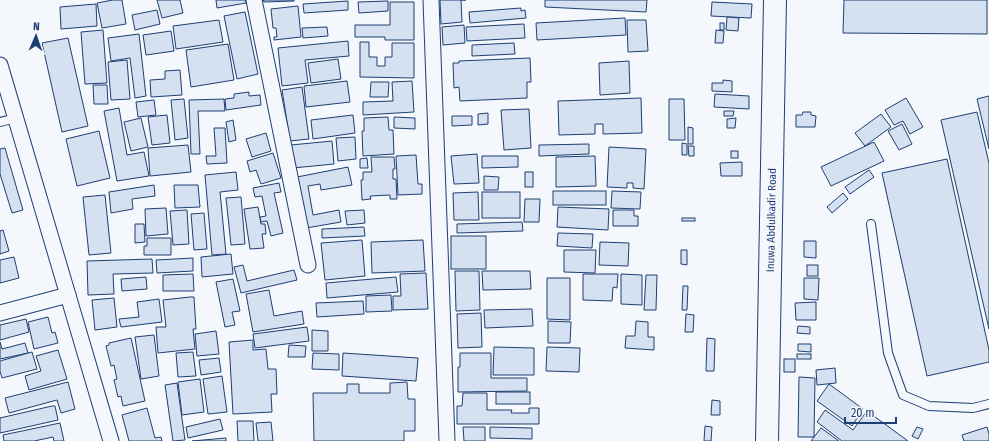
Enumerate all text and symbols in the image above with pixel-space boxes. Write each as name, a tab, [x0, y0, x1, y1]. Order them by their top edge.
north arrow	[16, 16, 56, 56]
text: N	[33, 20, 40, 33]
street label: Inuwa Abdulkadir Road	[764, 168, 779, 272]
scale bar	[845, 399, 896, 425]
text: 20 m	[851, 406, 875, 420]

